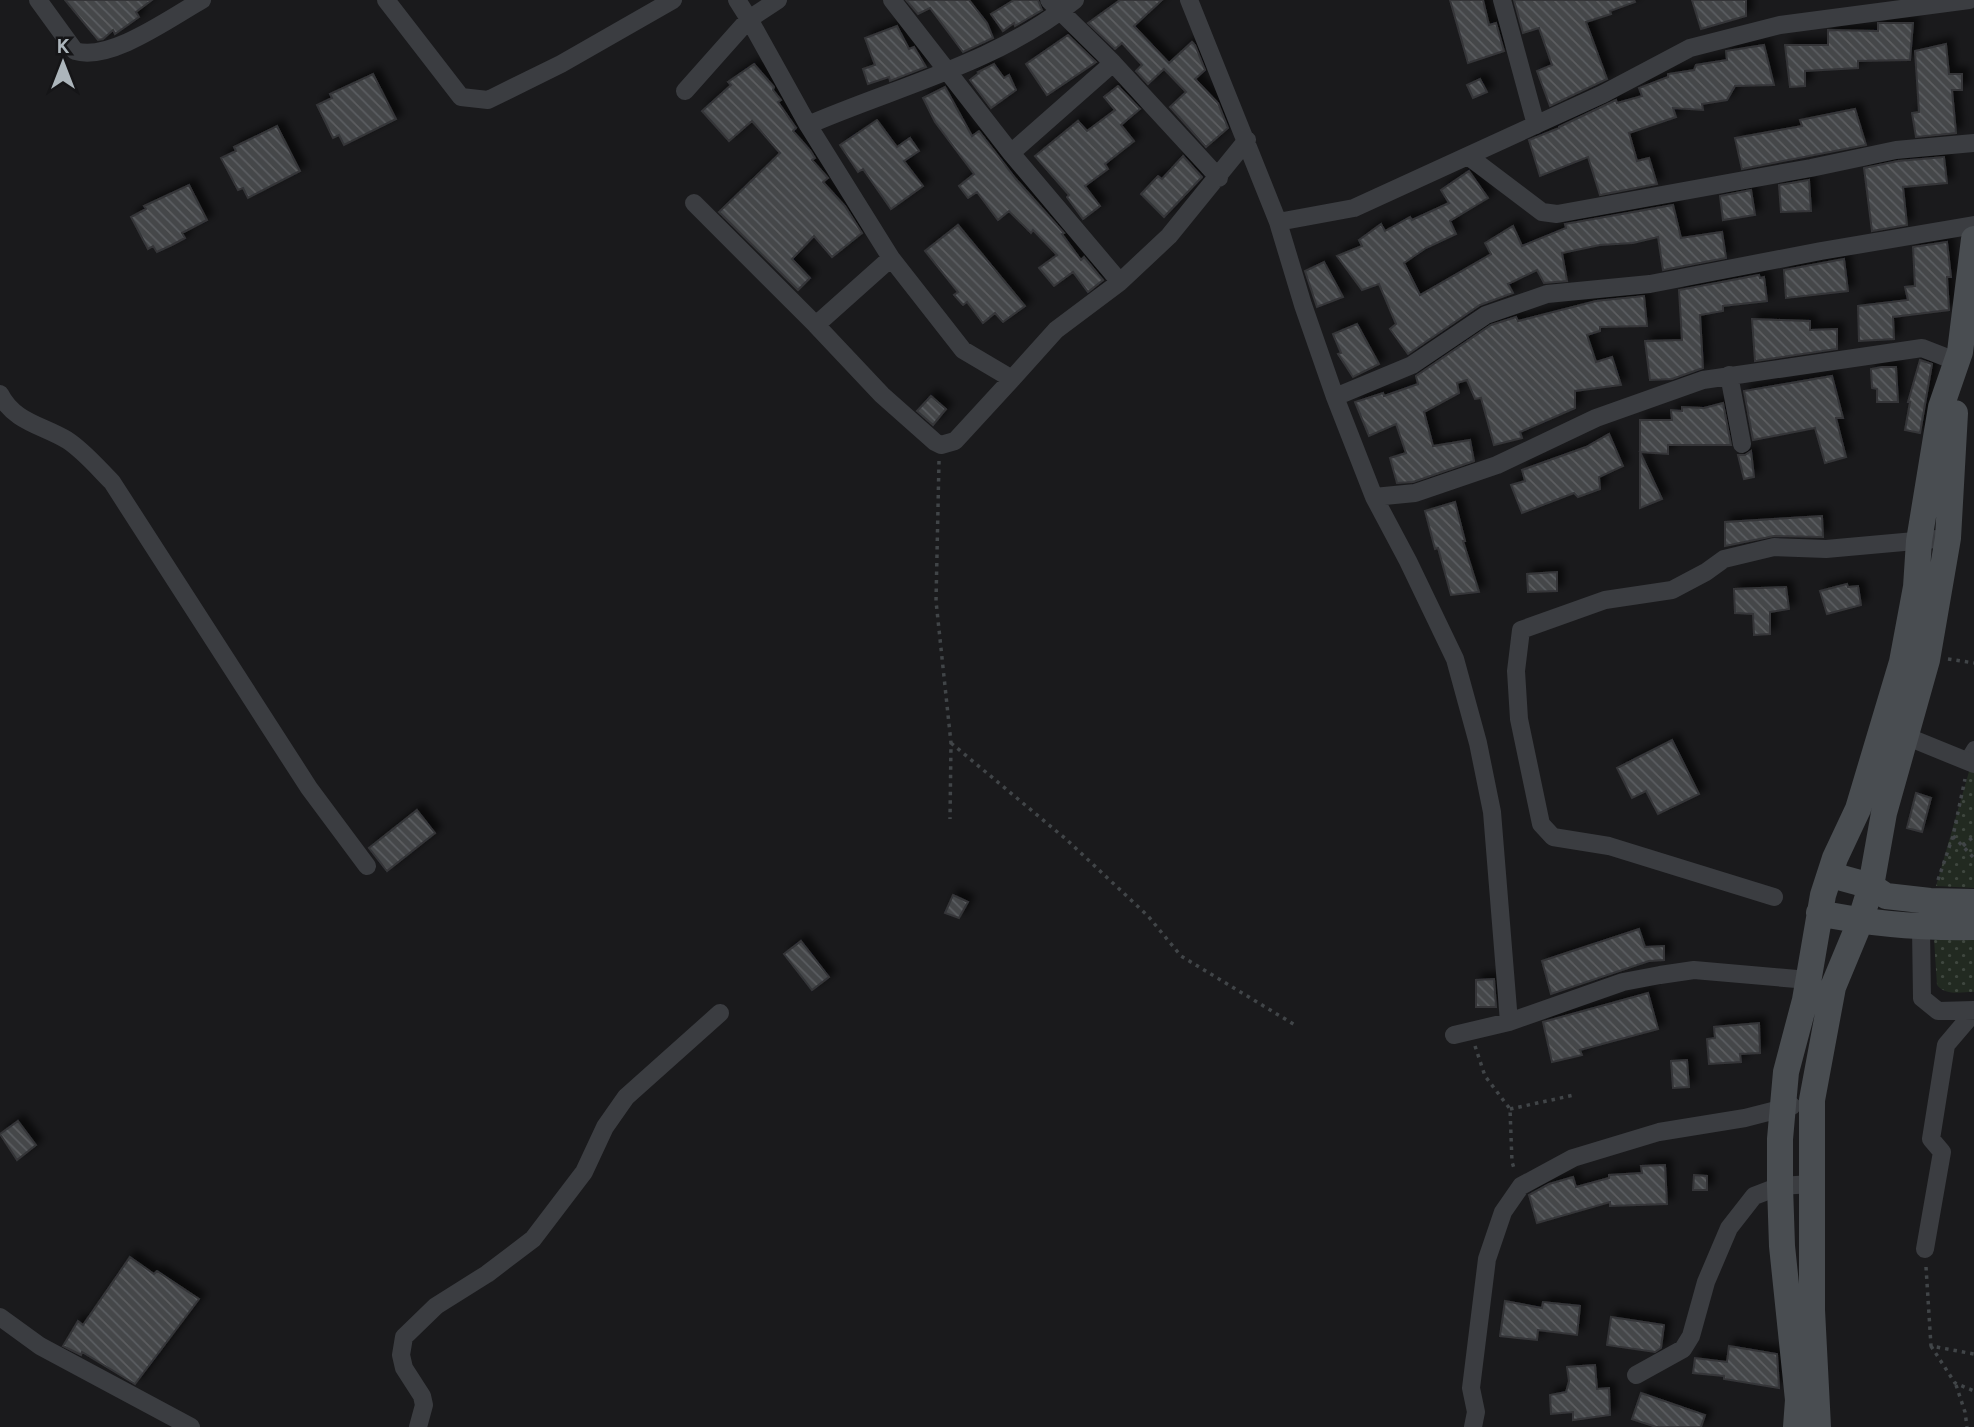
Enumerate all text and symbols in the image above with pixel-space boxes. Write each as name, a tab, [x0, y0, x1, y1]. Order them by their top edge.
north arrow	[28, 28, 98, 98]
text: K	[57, 35, 70, 58]

